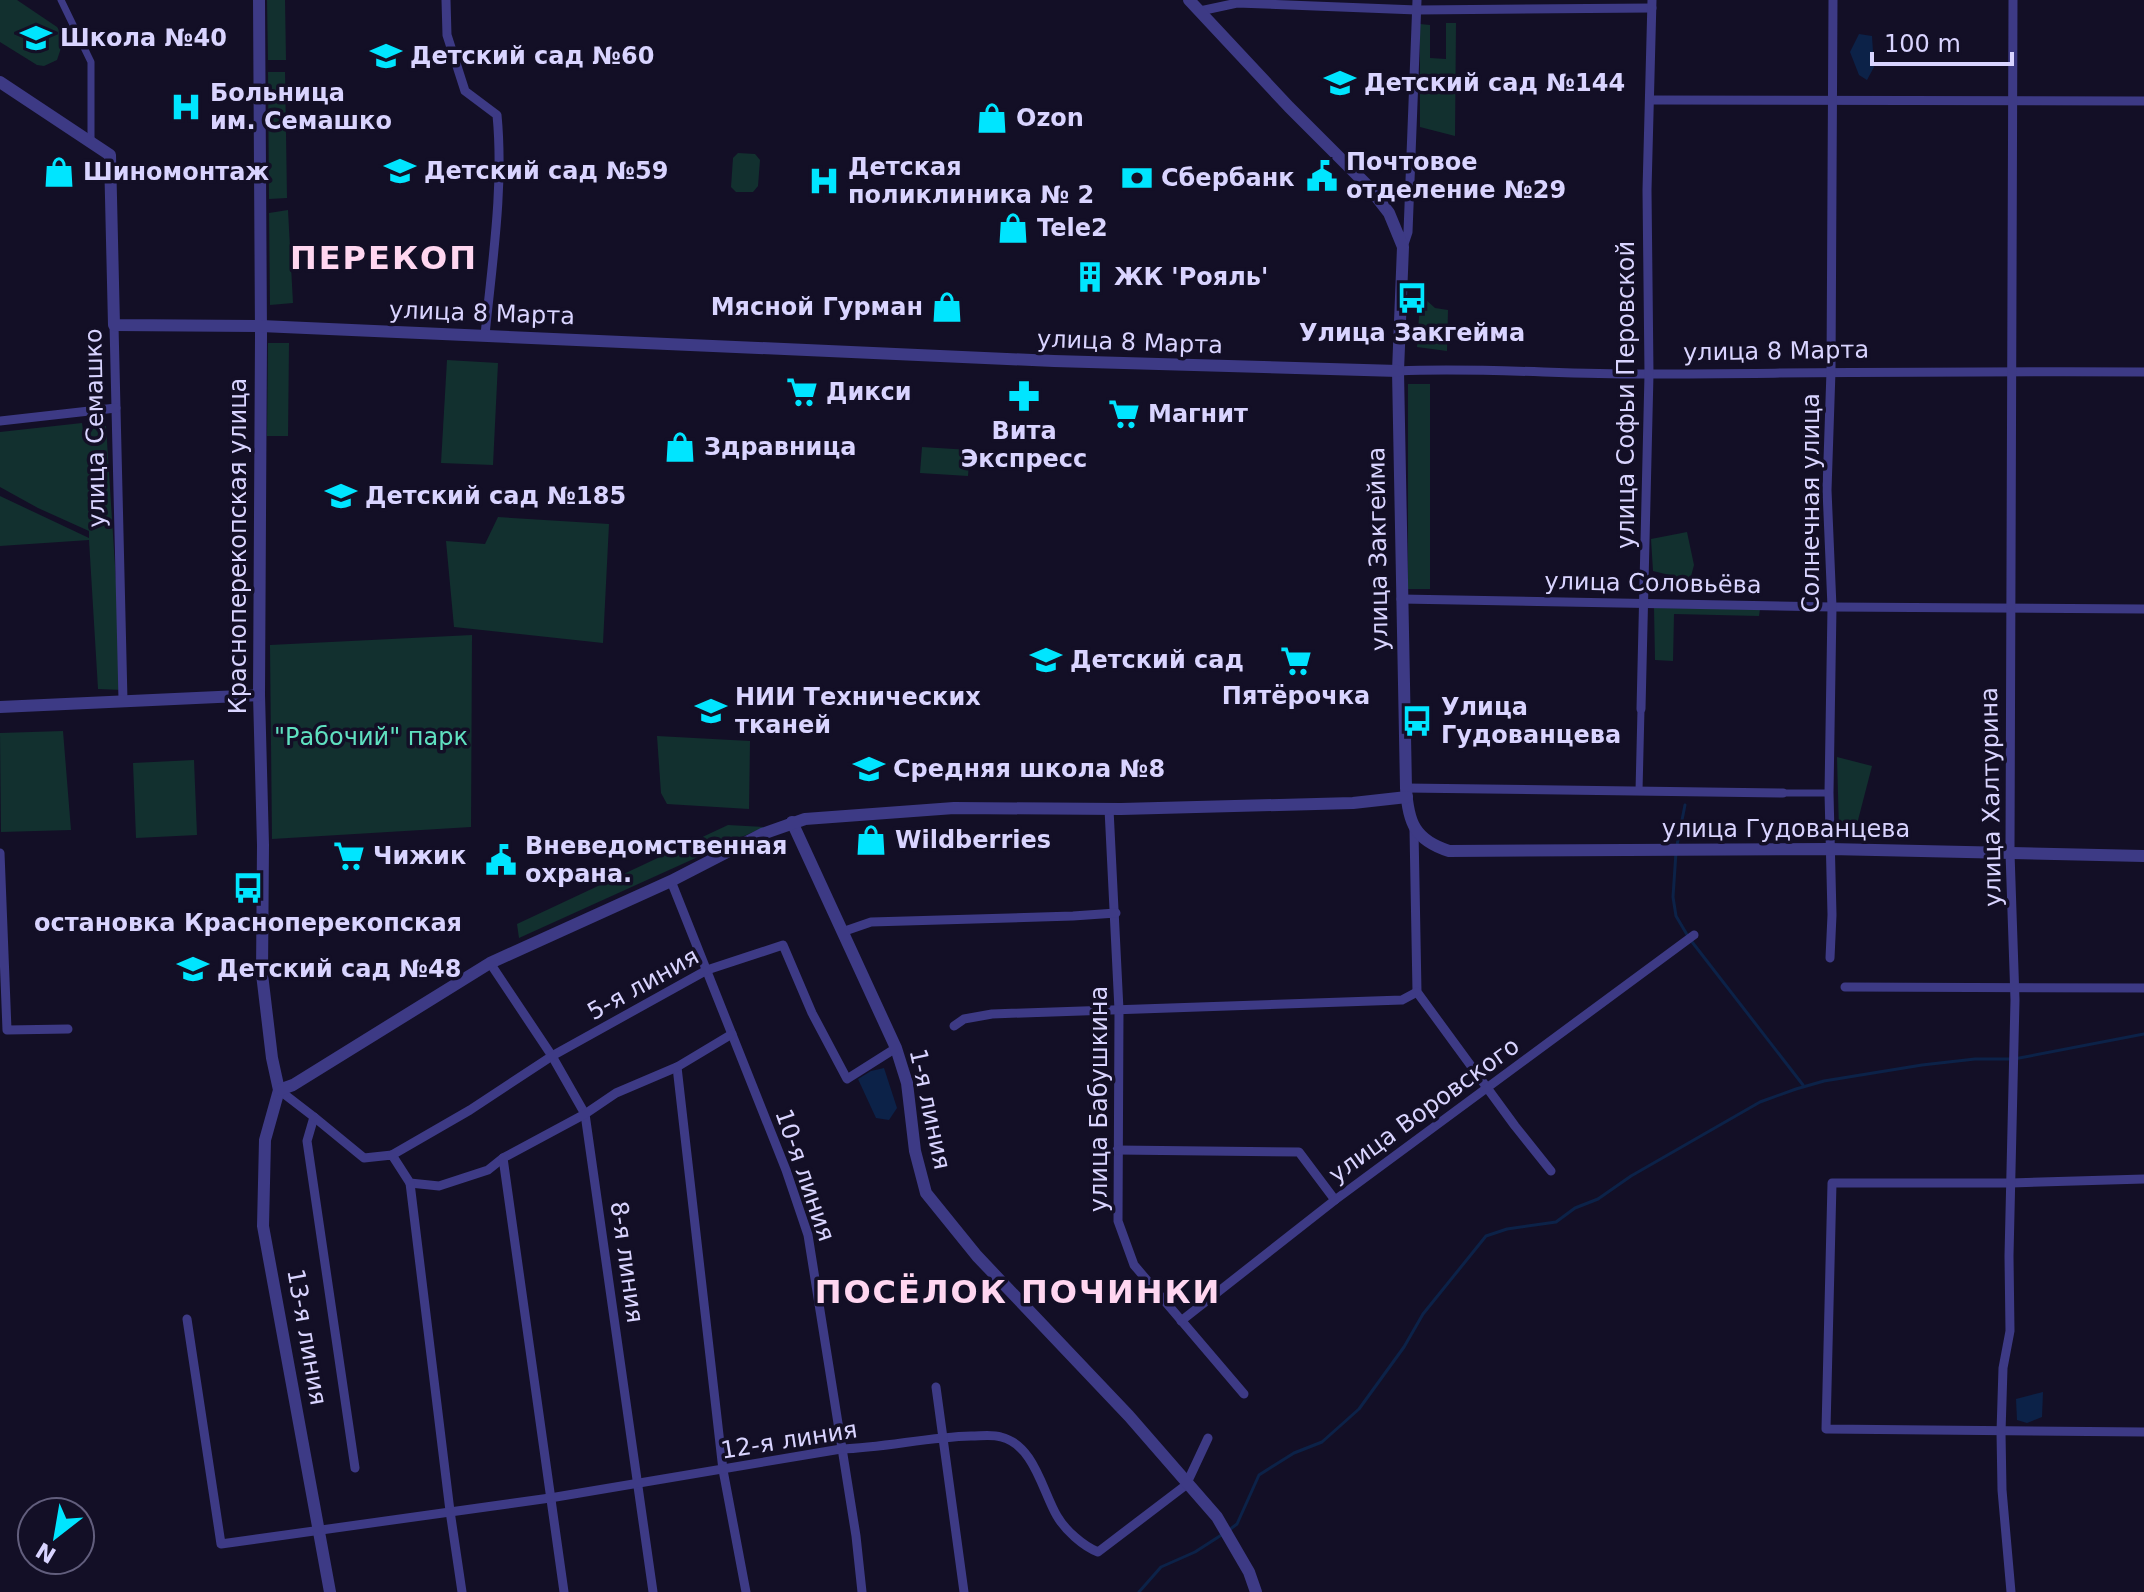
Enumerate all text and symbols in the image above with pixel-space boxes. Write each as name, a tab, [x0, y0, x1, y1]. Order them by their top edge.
scale bar	[1872, 16, 2012, 66]
school or university icon: Школа №40	[19, 21, 53, 55]
place label: Школа №40	[60, 24, 227, 52]
text: 100 m	[1884, 30, 1961, 58]
school or university icon: Детский сад №60	[369, 39, 403, 73]
place label: Детский сад №60	[410, 42, 655, 70]
school or university icon: Детский сад №144	[1323, 66, 1357, 100]
place label: Детский сад №144	[1364, 69, 1625, 97]
place label: Больница им. Семашко	[210, 79, 392, 135]
hospital icon: Больница им. Семашко	[169, 90, 203, 124]
shop icon: Ozon	[975, 101, 1009, 135]
place label: Ozon	[1016, 104, 1084, 132]
place label: Почтовое отделение №29	[1346, 148, 1566, 204]
place label: Детская поликлиника № 2	[848, 153, 1094, 209]
school or university icon: Детский сад №59	[383, 154, 417, 188]
shop icon: Шиномонтаж	[42, 155, 76, 189]
place label: Детский сад №59	[424, 157, 669, 185]
place label: Шиномонтаж	[83, 158, 269, 186]
public building icon: Почтовое отделение №29	[1305, 159, 1339, 193]
bank icon: Сбербанк	[1120, 161, 1154, 195]
hospital icon: Детская поликлиника № 2	[807, 164, 841, 198]
place label: Сбербанк	[1161, 164, 1295, 192]
shop icon: Tele2	[996, 211, 1030, 245]
place label: Tele2	[1037, 214, 1108, 242]
district label: ПЕРЕКОП	[290, 239, 478, 277]
street label: улица Софьи Перовской	[1612, 241, 1640, 549]
building icon: ЖК 'Рояль'	[1073, 260, 1107, 294]
place label: ЖК 'Рояль'	[1114, 263, 1268, 291]
bus stop icon: Улица Закгейма	[1395, 281, 1429, 315]
shop icon: Мясной Гурман	[930, 290, 964, 324]
place label: Мясной Гурман	[711, 293, 923, 321]
street label: улица 8 Марта	[389, 296, 575, 330]
place label: Улица Закгейма	[1299, 319, 1525, 347]
street label: улица 8 Марта	[1037, 325, 1223, 359]
street label: улица Семашко	[79, 328, 111, 528]
street label: улица 8 Марта	[1683, 335, 1869, 367]
supermarket icon: Дикси	[785, 375, 819, 409]
street label: Красноперекопская улица	[224, 378, 252, 714]
place label: Дикси	[826, 378, 912, 406]
pharmacy icon: Вита Экспресс	[1007, 379, 1041, 413]
street label: Солнечная улица	[1797, 393, 1825, 613]
supermarket icon: Магнит	[1107, 397, 1141, 431]
place label: Магнит	[1148, 400, 1248, 428]
place label: Вита Экспресс	[961, 417, 1087, 473]
shop icon: Здравница	[663, 430, 697, 464]
place label: Здравница	[704, 433, 856, 461]
street label: улица Закгейма	[1362, 447, 1394, 651]
school or university icon: Детский сад №185	[324, 479, 358, 513]
place label: Детский сад №185	[365, 482, 626, 510]
street label: улица Соловьёва	[1544, 567, 1762, 599]
school or university icon: Детский сад	[1029, 643, 1063, 677]
supermarket icon: Пятёрочка	[1279, 644, 1313, 678]
place label: Детский сад	[1070, 646, 1244, 674]
place label: Пятёрочка	[1222, 682, 1370, 710]
place label: НИИ Технических тканей	[735, 683, 981, 739]
street label: улица Халтурина	[1975, 687, 2007, 907]
place label: Улица Гудованцева	[1441, 693, 1621, 749]
school or university icon: НИИ Технических тканей	[694, 694, 728, 728]
bus stop icon: Улица Гудованцева	[1400, 704, 1434, 738]
park label: "Рабочий" парк	[274, 723, 468, 751]
school or university icon: Средняя школа №8	[852, 752, 886, 786]
place label: Средняя школа №8	[893, 755, 1165, 783]
street label: улица Гудованцева	[1662, 815, 1910, 843]
shop icon: Wildberries	[854, 823, 888, 857]
place label: Wildberries	[895, 826, 1051, 854]
place label: Вневедомственная охрана.	[525, 832, 787, 888]
supermarket icon: Чижик	[332, 839, 366, 873]
place label: Чижик	[373, 842, 466, 870]
public building icon: Вневедомственная охрана.	[484, 843, 518, 877]
bus stop icon: остановка Красноперекопская	[231, 871, 265, 905]
place label: остановка Красноперекопская	[34, 909, 462, 937]
street label: 5-я линия	[583, 942, 703, 1026]
school or university icon: Детский сад №48	[176, 952, 210, 986]
place label: Детский сад №48	[217, 955, 462, 983]
street label: улица Бабушкина	[1085, 986, 1113, 1212]
street label: улица Воровского	[1323, 1031, 1525, 1189]
street label: 1-я линия	[904, 1046, 956, 1172]
street label: 10-я линия	[769, 1105, 841, 1245]
street label: 8-я линия	[605, 1199, 649, 1325]
street label: 13-я линия	[281, 1267, 333, 1407]
district label: ПОСЁЛОК ПОЧИНКИ	[815, 1273, 1221, 1311]
street label: 12-я линия	[719, 1415, 859, 1465]
north arrow	[16, 1496, 96, 1576]
text: N	[32, 1537, 60, 1568]

